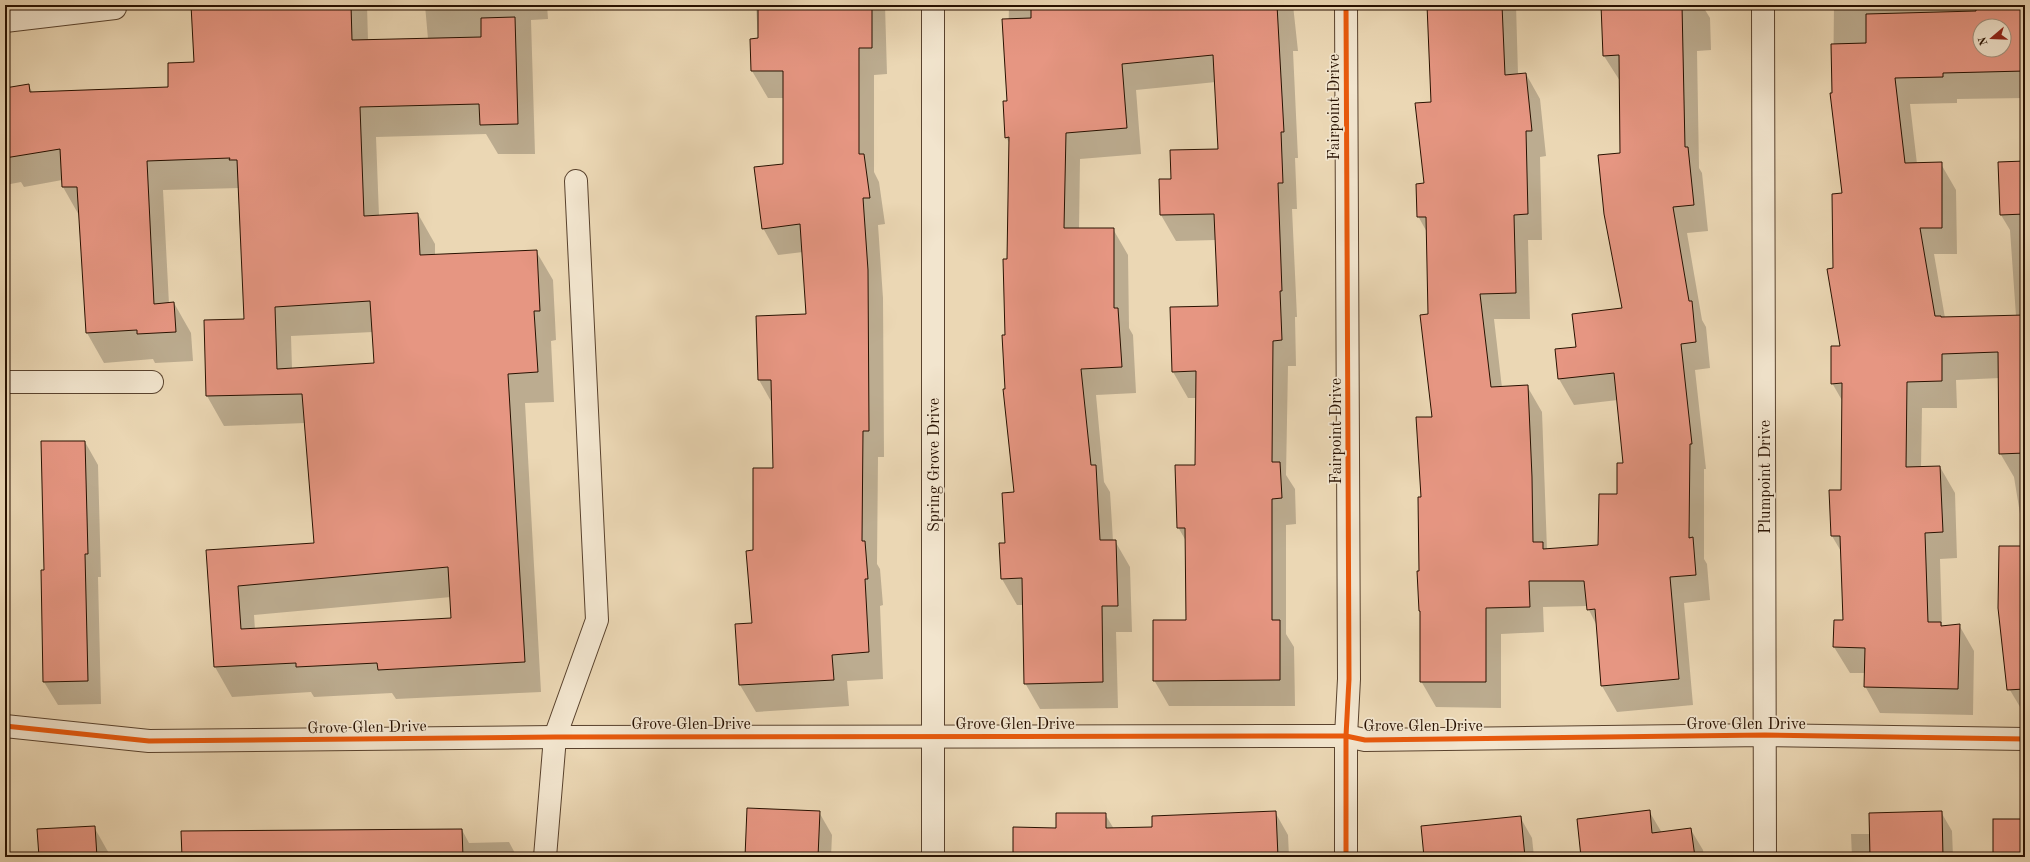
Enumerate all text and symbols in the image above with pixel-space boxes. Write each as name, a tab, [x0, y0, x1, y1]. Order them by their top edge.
north arrow	[1972, 18, 2012, 58]
text: N	[1977, 34, 1991, 47]
street label: Fairpoint Drive	[1327, 54, 1343, 160]
street label: Fairpoint Drive	[1329, 378, 1345, 484]
street label: Spring Grove Drive	[927, 398, 943, 532]
street label: Plumpoint Drive	[1758, 420, 1774, 534]
street label: Grove Glen Drive	[631, 717, 751, 733]
street label: Grove Glen Drive	[955, 717, 1075, 733]
street label: Grove Glen Drive	[1686, 717, 1806, 733]
street label: Grove Glen Drive	[307, 719, 427, 737]
street label: Grove Glen Drive	[1363, 719, 1483, 735]

